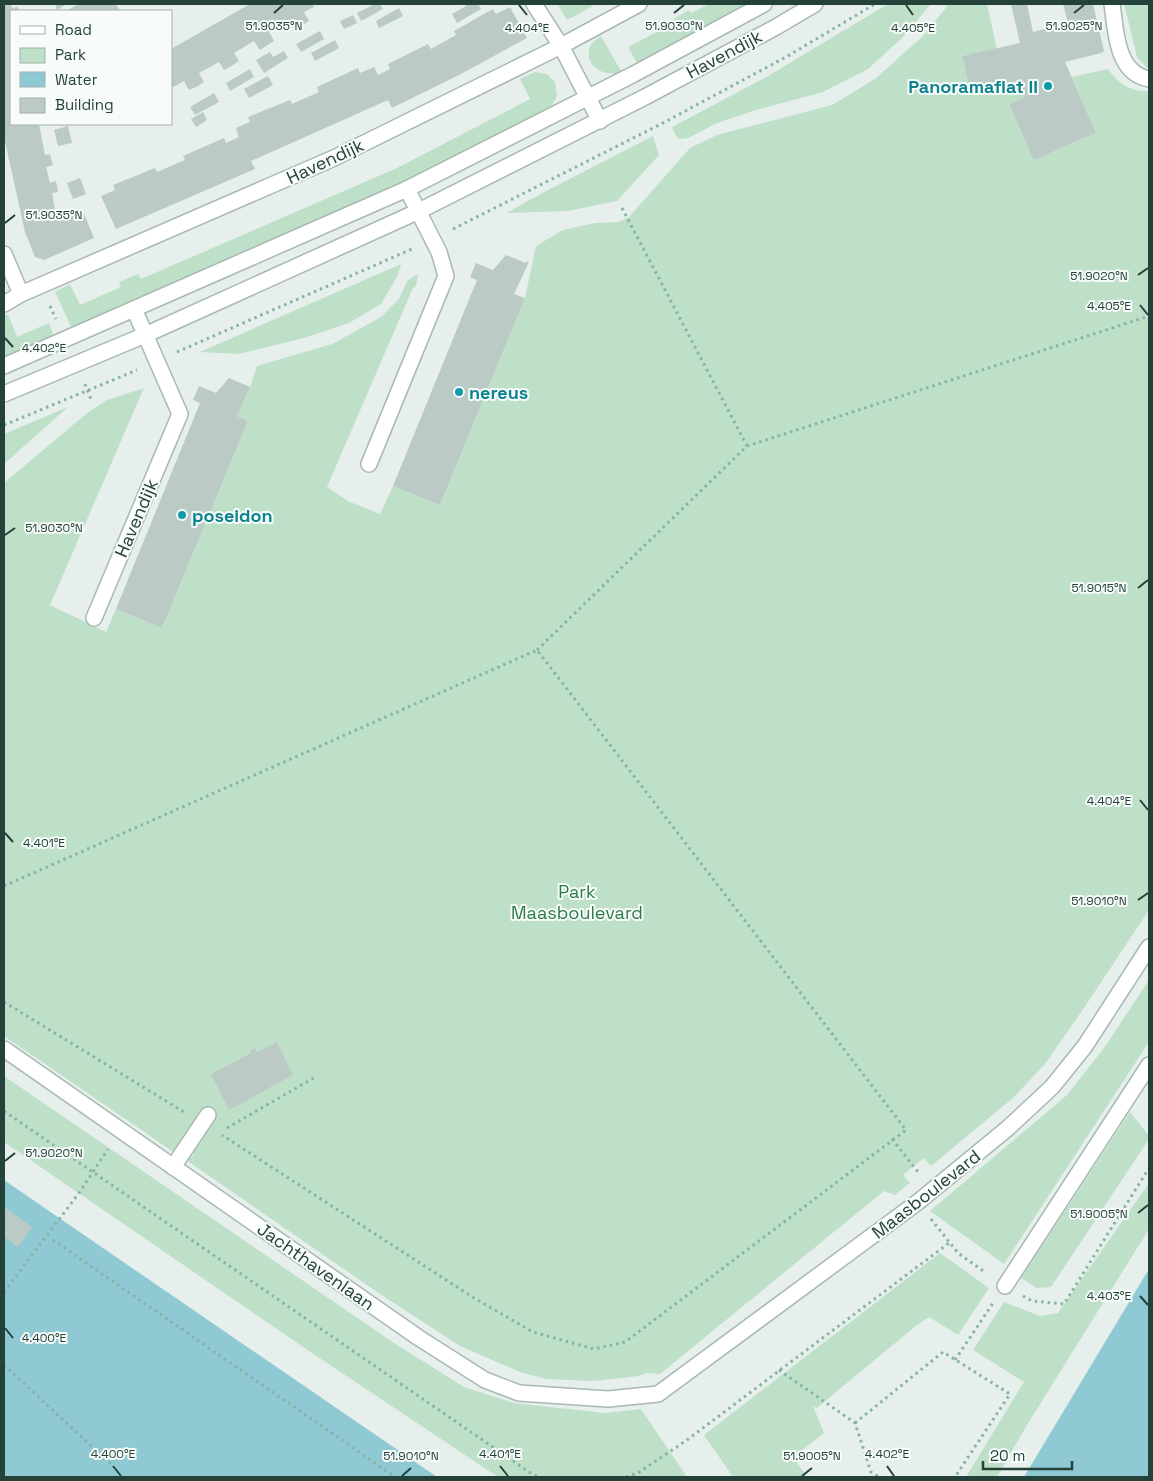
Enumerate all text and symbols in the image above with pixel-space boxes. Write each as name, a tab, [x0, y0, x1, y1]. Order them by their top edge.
legend	[10, 10, 172, 125]
text: 51.9035°N	[245, 18, 303, 34]
text: 51.9030°N	[645, 18, 703, 34]
text: 51.9025°N	[1045, 18, 1103, 34]
text: Road	[55, 20, 92, 39]
text: 4.404°E	[505, 20, 550, 36]
text: 4.405°E	[891, 20, 935, 36]
street label: Havendijk	[682, 24, 766, 84]
text: Park	[55, 45, 86, 64]
text: Water	[55, 70, 98, 89]
place label: Panoramaflat II	[908, 75, 1038, 98]
marker: Panoramaflat II	[1042, 80, 1054, 92]
text: Building	[55, 95, 114, 114]
street label: Havendijk	[283, 133, 368, 189]
text: 51.9035°N	[25, 207, 83, 223]
text: 51.9020°N	[1070, 268, 1128, 284]
text: 4.405°E	[1087, 298, 1131, 314]
text: 4.402°E	[22, 340, 66, 356]
place label: nereus	[469, 381, 528, 404]
marker: nereus	[453, 386, 465, 398]
street label: Havendijk	[109, 475, 163, 561]
place label: poseidon	[192, 504, 273, 527]
marker: poseidon	[176, 509, 188, 521]
text: 51.9030°N	[25, 520, 83, 536]
text: 51.9015°N	[1072, 580, 1126, 596]
text: 4.404°E	[1087, 793, 1132, 809]
text: 4.401°E	[23, 835, 65, 851]
park label: Park Maasboulevard	[511, 880, 643, 924]
text: 51.9010°N	[1071, 893, 1127, 909]
street label: Maasboulevard	[867, 1144, 985, 1244]
text: 51.9020°N	[25, 1145, 83, 1161]
text: 51.9005°N	[1070, 1206, 1128, 1222]
street label: Jachthavenlaan	[253, 1217, 379, 1315]
text: 4.403°E	[1087, 1288, 1131, 1304]
text: 4.400°E	[22, 1330, 67, 1346]
scale bar	[983, 1438, 1072, 1470]
text: 4.400°E	[91, 1446, 136, 1462]
text: 4.401°E	[479, 1446, 521, 1462]
text: 4.402°E	[865, 1446, 909, 1462]
text: 20 m	[990, 1446, 1025, 1465]
text: 51.9010°N	[383, 1448, 439, 1464]
text: 51.9005°N	[783, 1448, 841, 1464]

